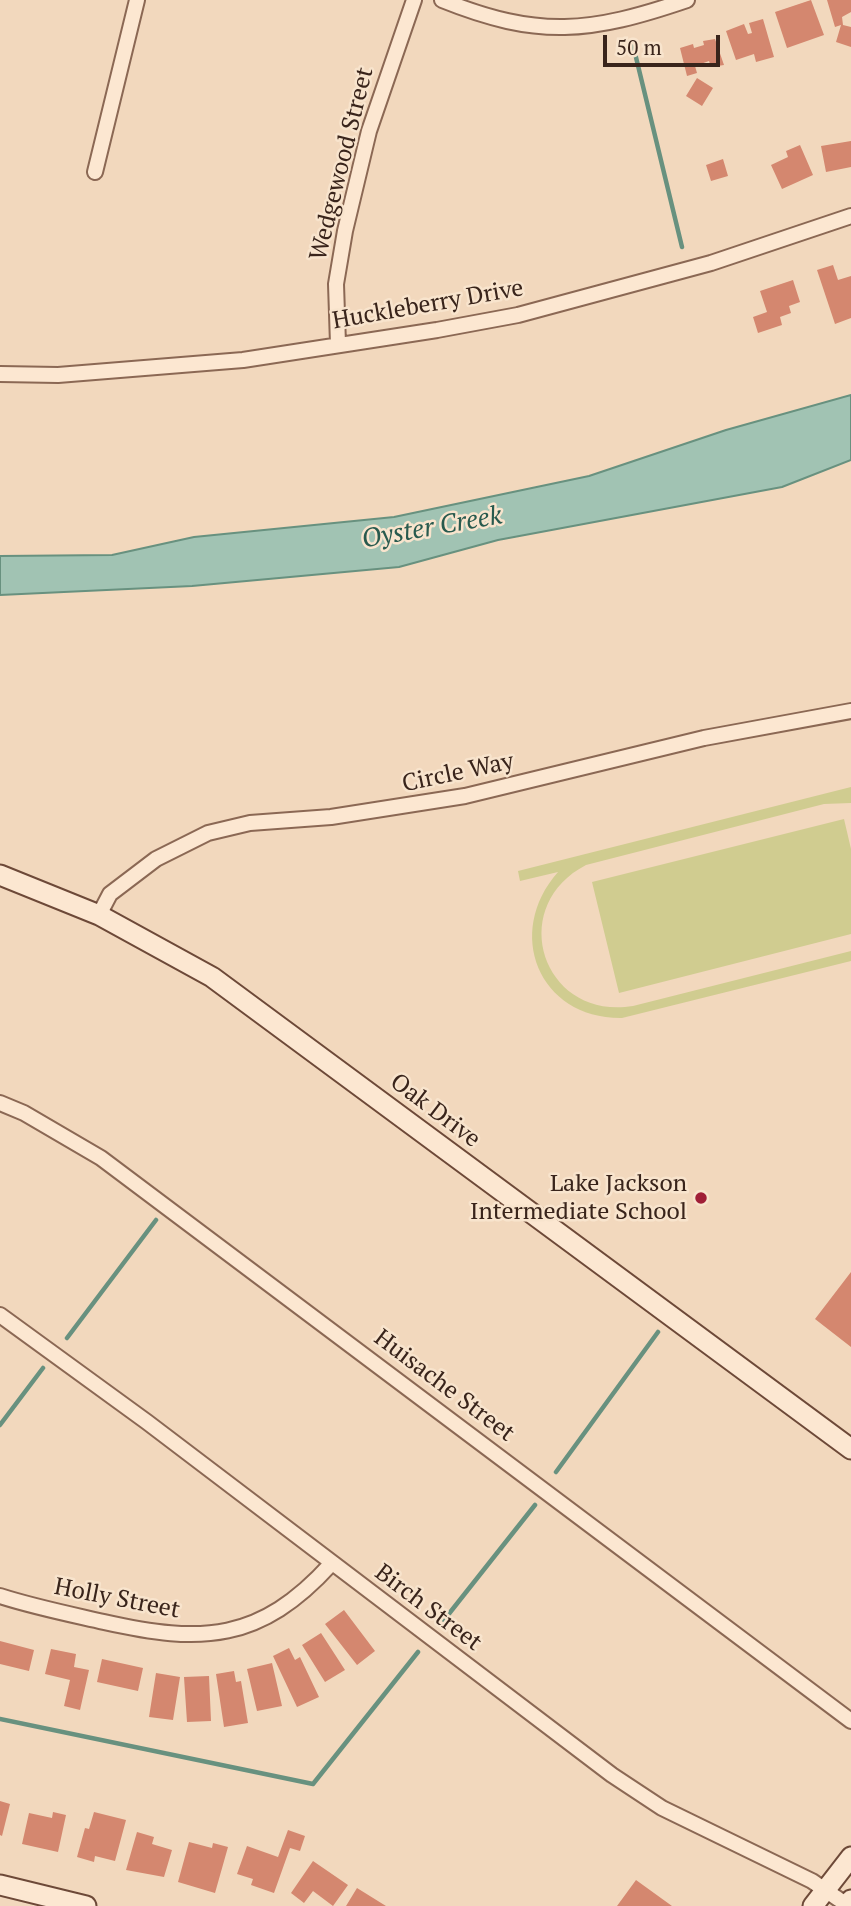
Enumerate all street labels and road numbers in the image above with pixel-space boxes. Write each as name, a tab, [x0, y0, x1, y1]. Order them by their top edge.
street label: Wedgewood Street	[304, 65, 380, 263]
street label: Huckleberry Drive	[330, 274, 526, 336]
street label: Circle Way	[400, 747, 516, 799]
street label: Oak Drive	[384, 1068, 486, 1154]
street label: Huisache Street	[368, 1324, 520, 1448]
street label: Birch Street	[369, 1558, 487, 1658]
street label: Holly Street	[52, 1573, 182, 1625]

